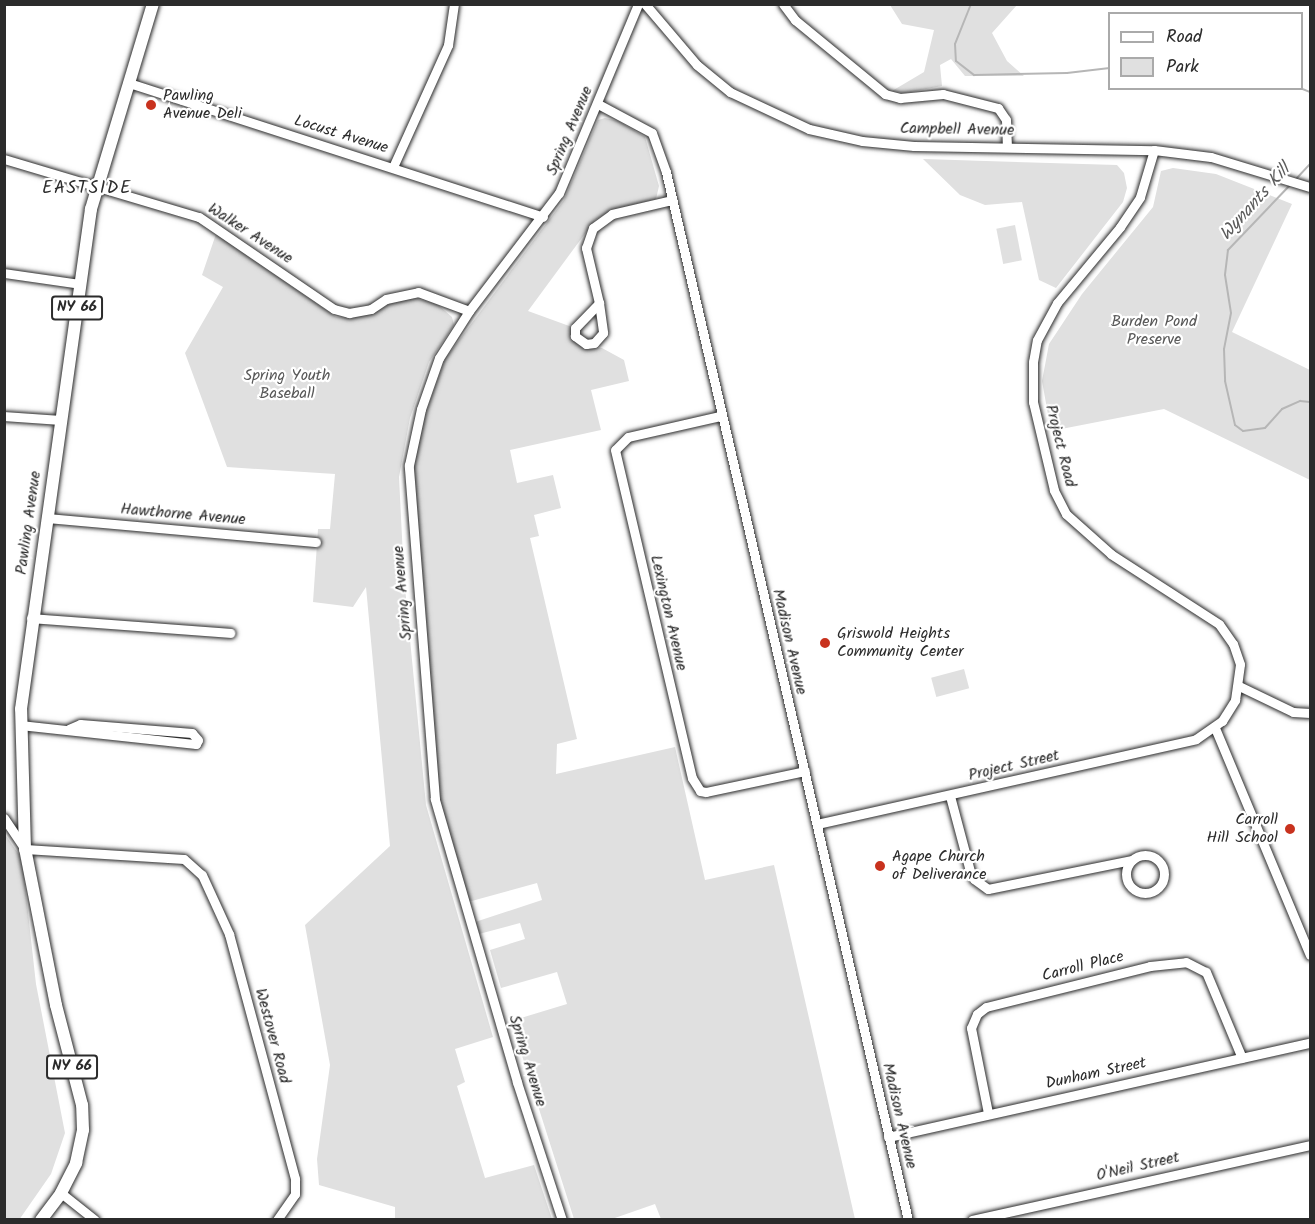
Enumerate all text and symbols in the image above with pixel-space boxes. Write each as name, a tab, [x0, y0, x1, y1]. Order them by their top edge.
legend	[1108, 12, 1303, 90]
text: Road	[1166, 23, 1202, 52]
text: Park	[1166, 53, 1199, 82]
street label: Spring Avenue	[543, 84, 597, 178]
place label: Pawling Avenue Deli	[163, 86, 242, 124]
marker: Pawling Avenue Deli	[144, 98, 158, 112]
street label: Locust Avenue	[292, 112, 390, 158]
street label: Campbell Avenue	[900, 119, 1014, 141]
water label: Wynants Kill	[1216, 160, 1296, 246]
district label: EASTSIDE	[42, 178, 132, 200]
street label: Walker Avenue	[204, 199, 296, 269]
road number: NY 66	[50, 296, 104, 320]
park label: Burden Pond Preserve	[1111, 312, 1197, 350]
park label: Spring Youth Baseball	[244, 366, 330, 404]
street label: Project Road	[1040, 403, 1080, 489]
street label: Pawling Avenue	[12, 470, 46, 576]
street label: Hawthorne Avenue	[120, 500, 246, 530]
street label: Spring Avenue	[389, 545, 417, 641]
street label: Lexington Avenue	[645, 553, 691, 673]
street label: Madison Avenue	[767, 587, 811, 697]
place label: Griswold Heights Community Center	[837, 624, 963, 662]
marker: Griswold Heights Community Center	[818, 636, 832, 650]
street label: Project Street	[967, 746, 1061, 786]
place label: Carroll Hill School	[1207, 810, 1278, 848]
marker: Carroll Hill School	[1283, 822, 1297, 836]
place label: Agape Church of Deliverance	[892, 847, 987, 885]
marker: Agape Church of Deliverance	[873, 859, 887, 873]
street label: Carroll Place	[1040, 948, 1126, 986]
street label: Westover Road	[250, 986, 294, 1086]
street label: Spring Avenue	[504, 1013, 550, 1109]
street label: Dunham Street	[1044, 1054, 1148, 1094]
road number: NY 66	[45, 1055, 99, 1079]
street label: Madison Avenue	[877, 1061, 921, 1171]
street label: O'Neil Street	[1094, 1148, 1182, 1186]

